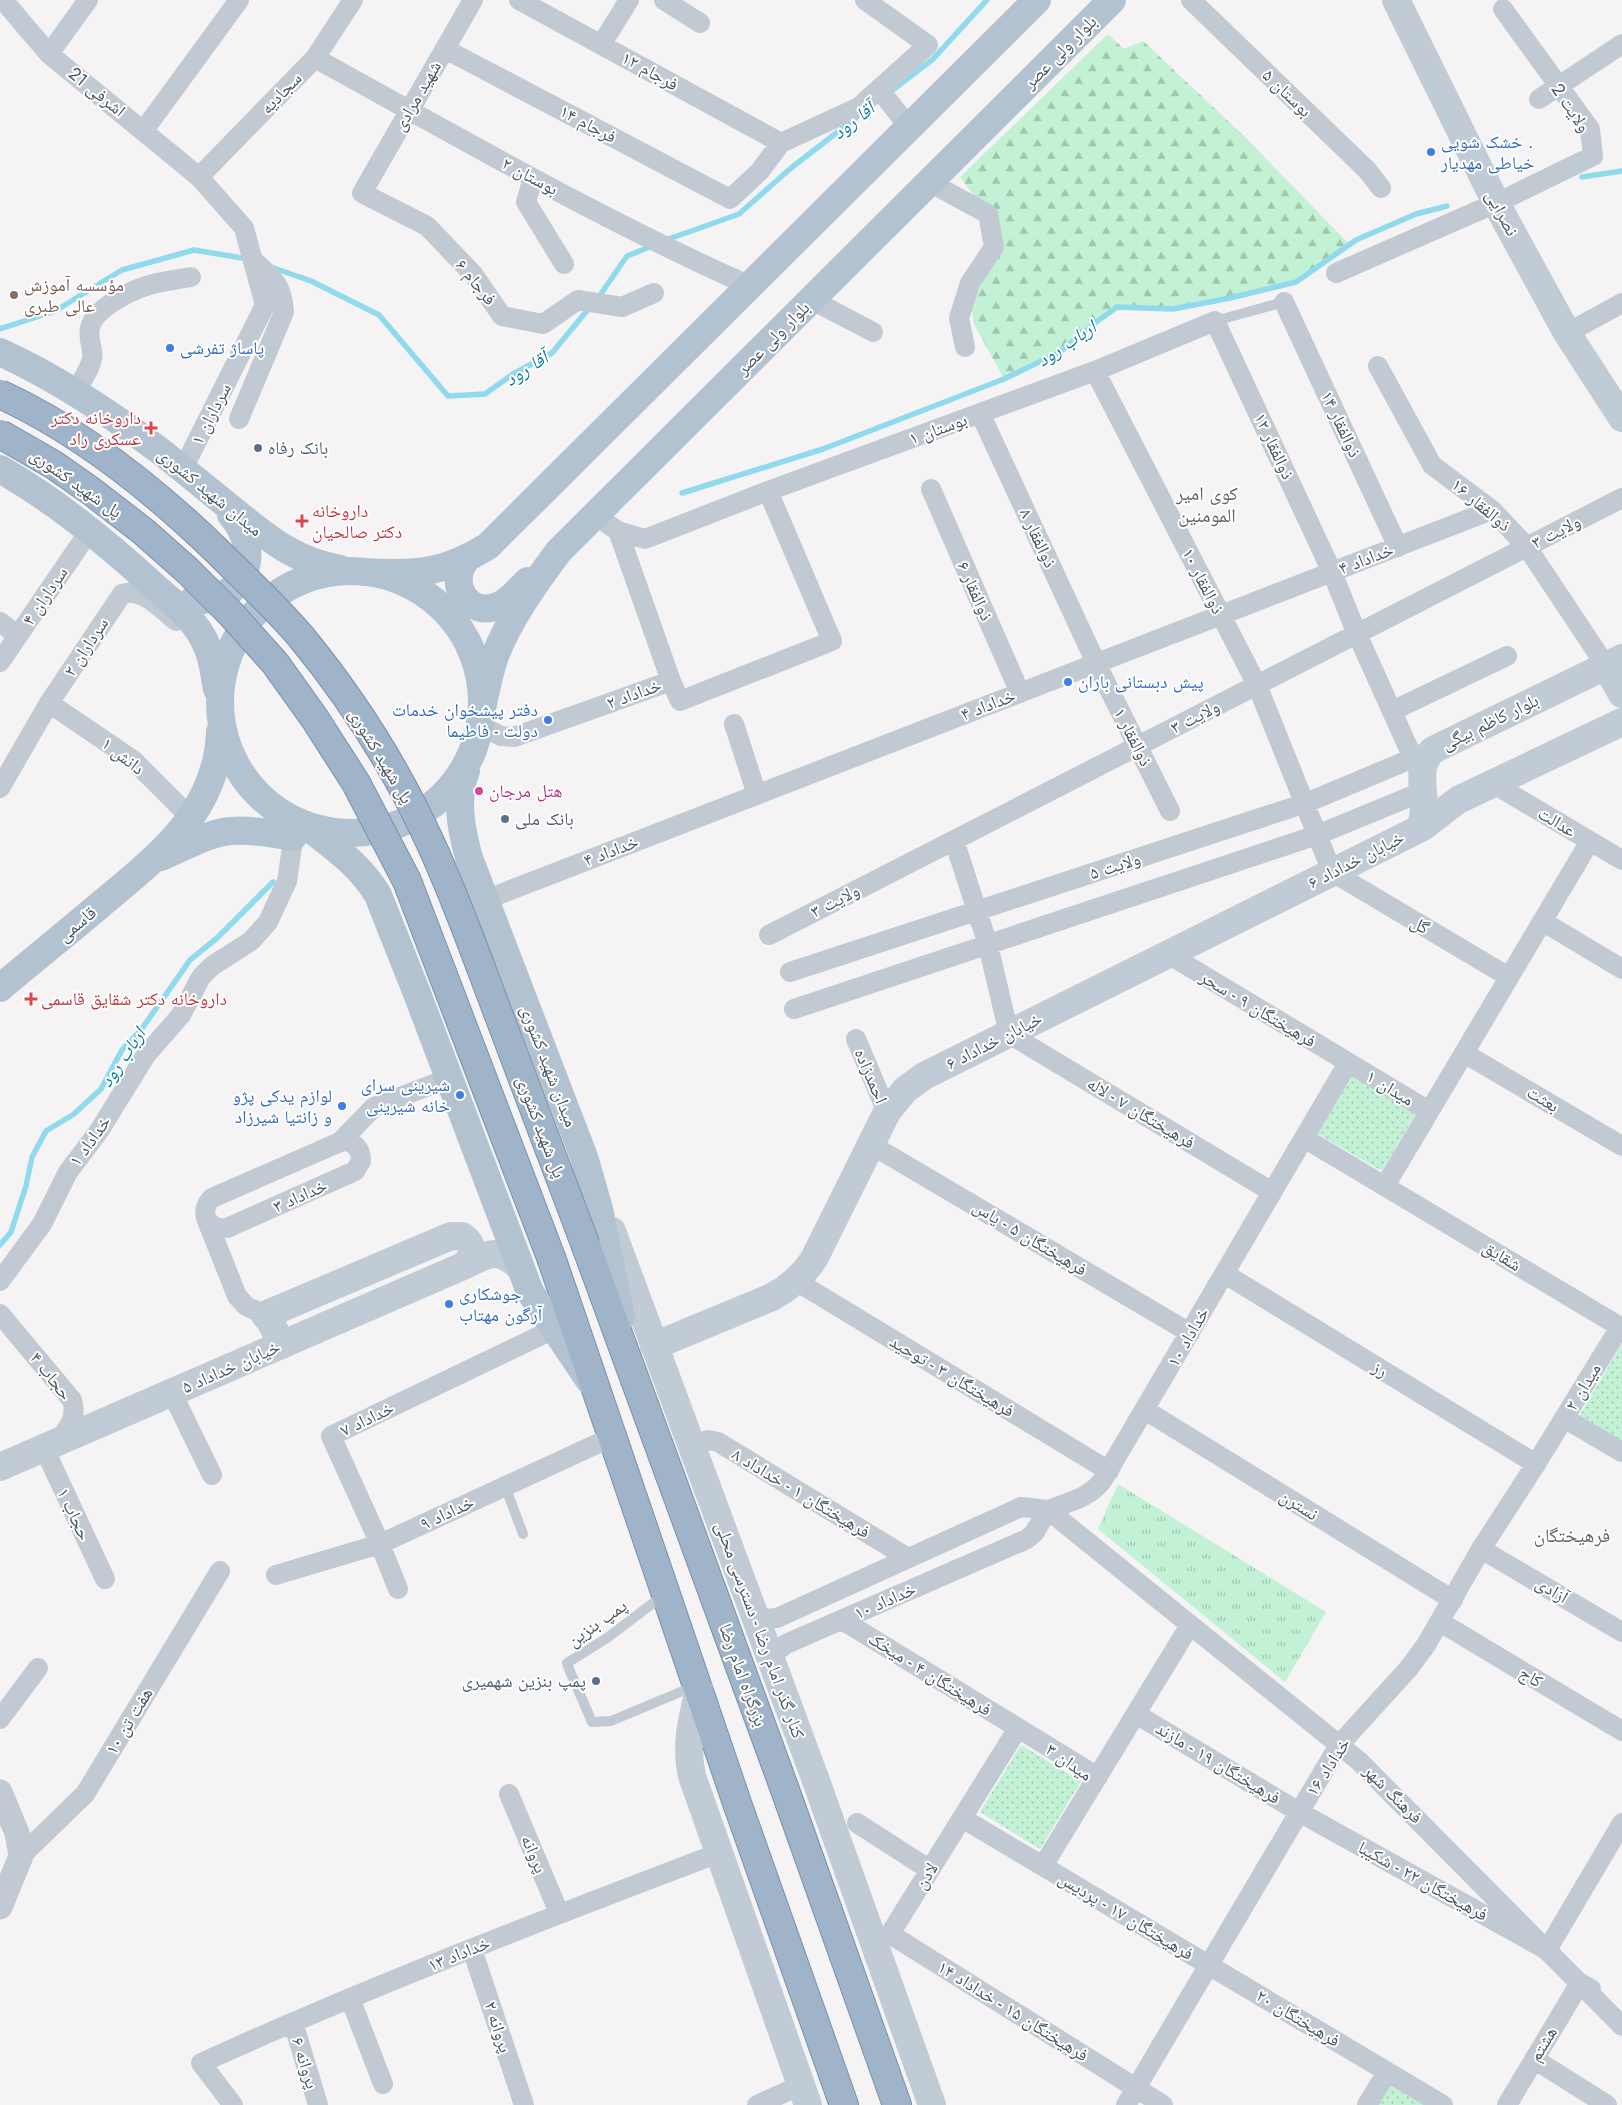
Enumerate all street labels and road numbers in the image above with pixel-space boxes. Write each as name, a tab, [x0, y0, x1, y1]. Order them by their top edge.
street label: بلوار ولی عصر	[1017, 9, 1103, 95]
street label: فرجام ۱۲	[617, 45, 683, 97]
street label: شهید مرادی	[386, 56, 448, 136]
street label: اشرفی 21	[63, 61, 131, 123]
street label: بوستان ۵	[1256, 63, 1318, 123]
street label: سجادیه	[254, 66, 308, 120]
street label: ولایت 2	[1545, 78, 1597, 138]
street label: فرجام ۱۴	[555, 98, 621, 150]
street label: بوستان ۲	[497, 150, 563, 202]
street label: نصرایی	[1479, 185, 1525, 241]
street label: فرجام ۶	[449, 253, 503, 311]
street label: بلوار ولی عصر	[730, 295, 816, 381]
street label: سرداران ۱	[184, 379, 238, 449]
street label: ذوالفقار ۱۴	[1314, 386, 1368, 462]
street label: بوستان ۱	[905, 406, 971, 452]
street label: ذوالفقار ۱۲	[1247, 408, 1301, 484]
street label: میدان شهید کشوری	[152, 441, 268, 543]
street label: پل شهید کشوری	[25, 442, 127, 524]
street label: ذوالفقار ۱۶	[1445, 472, 1517, 538]
street label: ذوالفقار ۸	[1013, 504, 1063, 572]
street label: ولایت ۳	[1527, 509, 1585, 555]
street label: خداداد ۴	[1335, 537, 1397, 581]
street label: ذوالفقار ۱۰	[1175, 543, 1231, 619]
street label: ذوالفقار ۶	[950, 557, 1000, 625]
street label: سرداران ۴	[16, 561, 74, 631]
street label: سرداران ۲	[57, 612, 115, 682]
street label: خداداد ۲	[603, 672, 665, 716]
street label: خداداد ۴	[957, 683, 1019, 727]
street label: بلوار کاظم بیگی	[1437, 687, 1543, 757]
street label: ولایت ۳	[1166, 694, 1224, 740]
street label: پل شهید کشوری	[342, 703, 420, 809]
street label: ذوالفقار ۱	[1107, 703, 1159, 771]
street label: دانش ۱	[96, 731, 150, 781]
street label: عدالت	[1533, 800, 1581, 844]
street label: خیابان خداداد ۶	[1303, 825, 1409, 895]
street label: خداداد ۴	[580, 829, 642, 873]
street label: ولایت ۵	[1086, 846, 1144, 886]
street label: ولایت ۳	[806, 878, 864, 924]
street label: قاسمی	[52, 900, 102, 948]
street label: گل	[1406, 909, 1435, 941]
street label: فرهیختگان ۹ - سحر	[1194, 963, 1321, 1054]
street label: میدان شهید کشوری	[514, 1001, 584, 1131]
street label: خیابان خداداد ۶	[941, 1006, 1047, 1076]
street label: احمدزاده	[848, 1044, 894, 1108]
street label: میدان ۱	[1361, 1064, 1419, 1112]
street label: فرهیختگان ۷ - لاله	[1082, 1071, 1200, 1155]
street label: پل شهید کشوری	[510, 1072, 572, 1182]
street label: بعثت	[1522, 1079, 1564, 1119]
street label: خداداد ۱	[63, 1110, 117, 1172]
street label: خداداد ۳	[269, 1173, 331, 1219]
street label: فرهیختگان ۵ - یاس	[968, 1194, 1092, 1282]
street label: شقایق	[1478, 1234, 1526, 1278]
street label: خداداد ۱۰	[1160, 1302, 1216, 1372]
street label: فرهیختگان ۳ - توحید	[885, 1328, 1019, 1424]
street label: خیابان خداداد ۵	[178, 1334, 284, 1400]
street label: حجاب ۴	[24, 1346, 78, 1406]
street label: رز	[1366, 1354, 1393, 1384]
street label: میدان ۲	[1559, 1358, 1607, 1416]
street label: خداداد ۷	[336, 1395, 398, 1443]
street label: فرهیختگان ۱ - خداداد ۸	[727, 1441, 875, 1545]
street label: حجاب ۱	[51, 1483, 97, 1545]
street label: نسترن	[1275, 1483, 1323, 1527]
street label: خداداد ۹	[416, 1489, 478, 1537]
street label: کنار گذر امام رضا - دسترسی محلی	[709, 1518, 812, 1743]
street label: آزادی	[1531, 1570, 1574, 1610]
street label: خداداد ۱۰	[850, 1576, 920, 1626]
street label: پمپ بنزین	[562, 1593, 632, 1653]
street label: بزرگراه امام رضا	[712, 1620, 774, 1730]
street label: فرهیختگان ۴ - میخک	[863, 1626, 997, 1722]
street label: کاج	[1514, 1660, 1548, 1694]
street label: هفت تن ۱۰	[99, 1682, 159, 1760]
street label: فرهیختگان ۱۹ - مازند	[1151, 1715, 1285, 1811]
street label: خداداد ۱۶	[1299, 1733, 1357, 1801]
street label: میدان ۳	[1040, 1737, 1098, 1787]
street label: فرهنگ شهر	[1357, 1758, 1429, 1830]
street label: پروانه	[514, 1831, 554, 1877]
street label: فرهیختگان ۲۲ - شکیبا	[1353, 1835, 1493, 1927]
street label: لادن	[908, 1858, 944, 1894]
street label: فرهیختگان ۱۷ - پردیس	[1053, 1865, 1199, 1967]
street label: خداداد ۱۳	[424, 1930, 494, 1978]
street label: فرهیختگان ۱۵ - خداداد ۱۴	[933, 1954, 1093, 2068]
street label: فرهیختگان ۲۰	[1251, 1983, 1345, 2053]
street label: پروانه ۲	[477, 1998, 519, 2056]
street label: هشتم	[1522, 2021, 1564, 2067]
street label: پروانه ۶	[285, 2034, 325, 2092]

